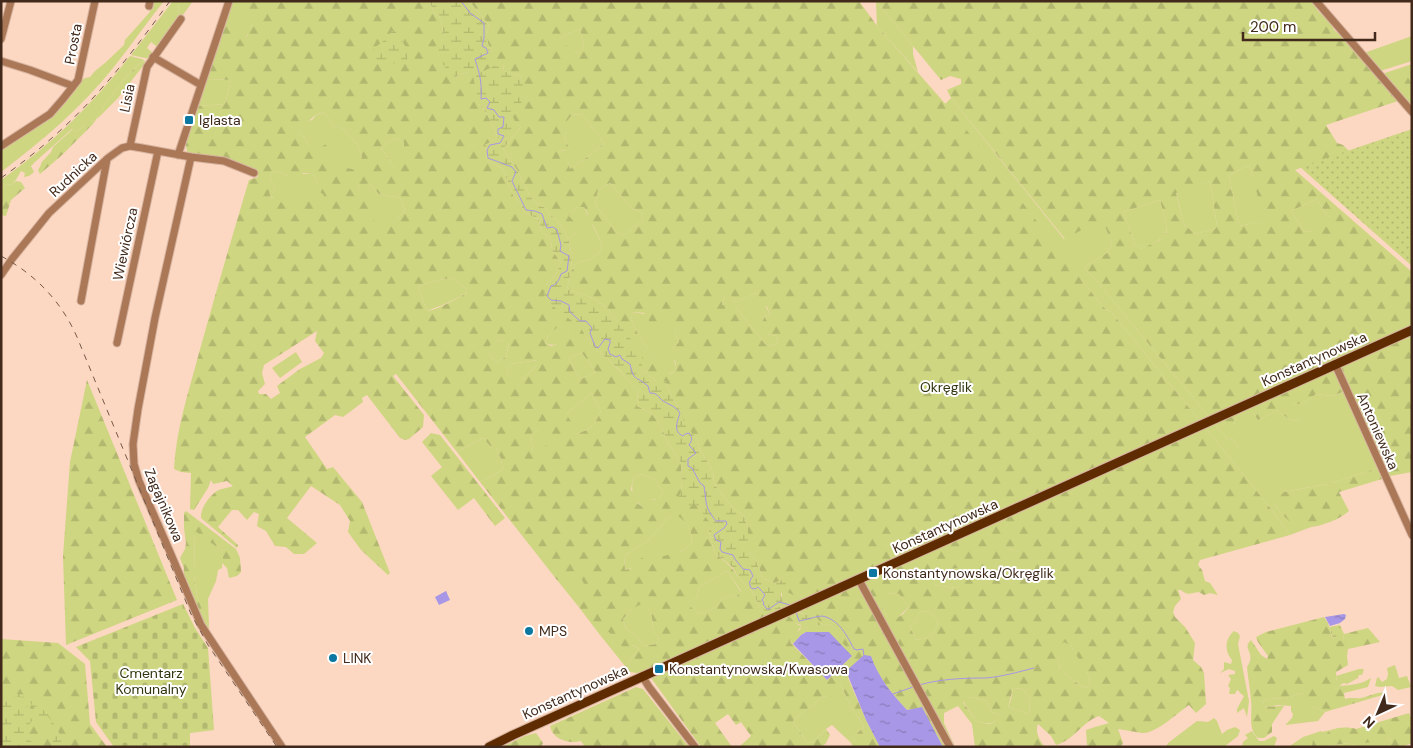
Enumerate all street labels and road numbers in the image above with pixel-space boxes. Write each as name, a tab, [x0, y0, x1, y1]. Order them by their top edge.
street label: Prosta	[60, 22, 86, 66]
street label: Lisia	[115, 82, 139, 114]
street label: Rudnicka	[45, 147, 101, 201]
street label: Wiewiórcza	[109, 206, 141, 282]
street label: Konstantynowska	[1258, 328, 1370, 390]
street label: Antoniewska	[1353, 390, 1403, 472]
street label: Zagajnikowa	[140, 466, 188, 544]
street label: Konstantynowska	[889, 495, 1001, 557]
street label: Konstantynowska	[519, 661, 631, 723]

